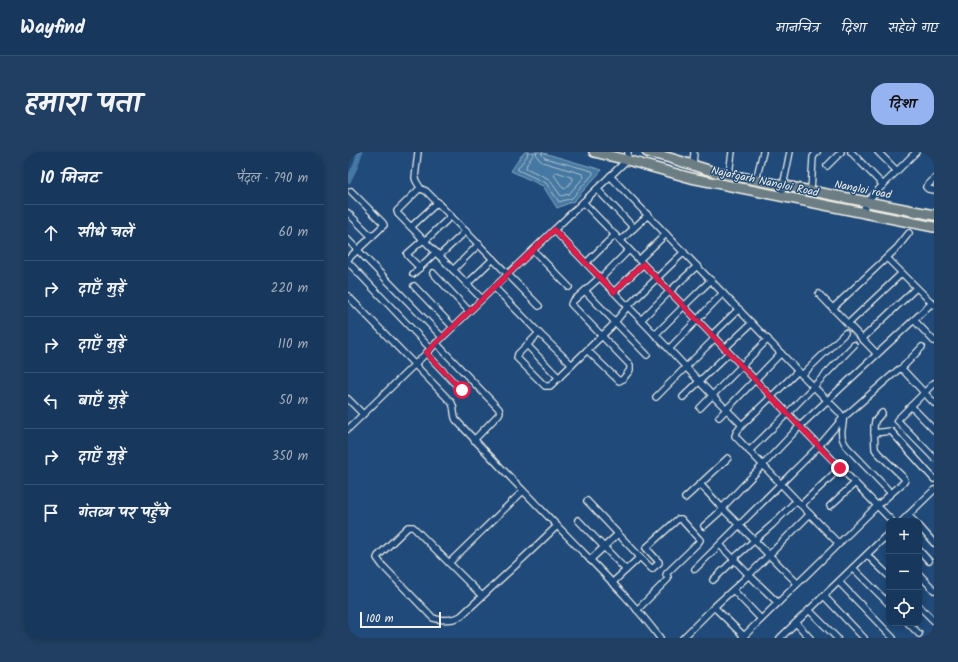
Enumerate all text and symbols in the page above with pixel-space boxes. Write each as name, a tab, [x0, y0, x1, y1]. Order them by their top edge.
text: Wayfind	[20, 13, 85, 43]
text: मानचित्र	[776, 17, 819, 39]
text: दिशा	[841, 17, 866, 39]
text: सहेजे गए	[888, 17, 938, 39]
text: हमारा पता	[24, 82, 141, 127]
button: दिशा	[871, 83, 934, 125]
street label: Najafgarh Nangloi Road	[709, 162, 821, 202]
text: 10 मिनट	[40, 165, 99, 192]
text: पैदल · 790 m	[237, 168, 308, 189]
street label: Nangloi road	[833, 176, 893, 204]
text: सीधे चलें	[78, 221, 133, 245]
icon: ahead	[40, 222, 62, 244]
text: 60 m	[279, 222, 308, 243]
text: दाएँ मुड़ें	[78, 277, 125, 301]
icon: right	[40, 278, 62, 300]
text: 220 m	[271, 278, 308, 299]
text: दाएँ मुड़ें	[78, 333, 125, 357]
icon: right	[40, 334, 62, 356]
text: 110 m	[278, 334, 308, 355]
route start	[453, 381, 471, 399]
text: बाएँ मुड़ें	[78, 389, 126, 413]
icon: left	[40, 390, 62, 412]
text: 50 m	[279, 390, 308, 411]
text: दाएँ मुड़ें	[78, 445, 125, 469]
icon: right	[40, 446, 62, 468]
text: 350 m	[272, 446, 308, 467]
route end	[831, 459, 849, 477]
text: गंतव्य पर पहुँचे	[78, 501, 169, 525]
icon: arrive	[40, 502, 62, 524]
map controls	[886, 518, 922, 626]
button: +	[886, 518, 922, 554]
button: −	[886, 554, 922, 590]
button: locate	[886, 590, 922, 626]
scale bar	[360, 610, 441, 629]
text: 100 m	[366, 610, 394, 628]

